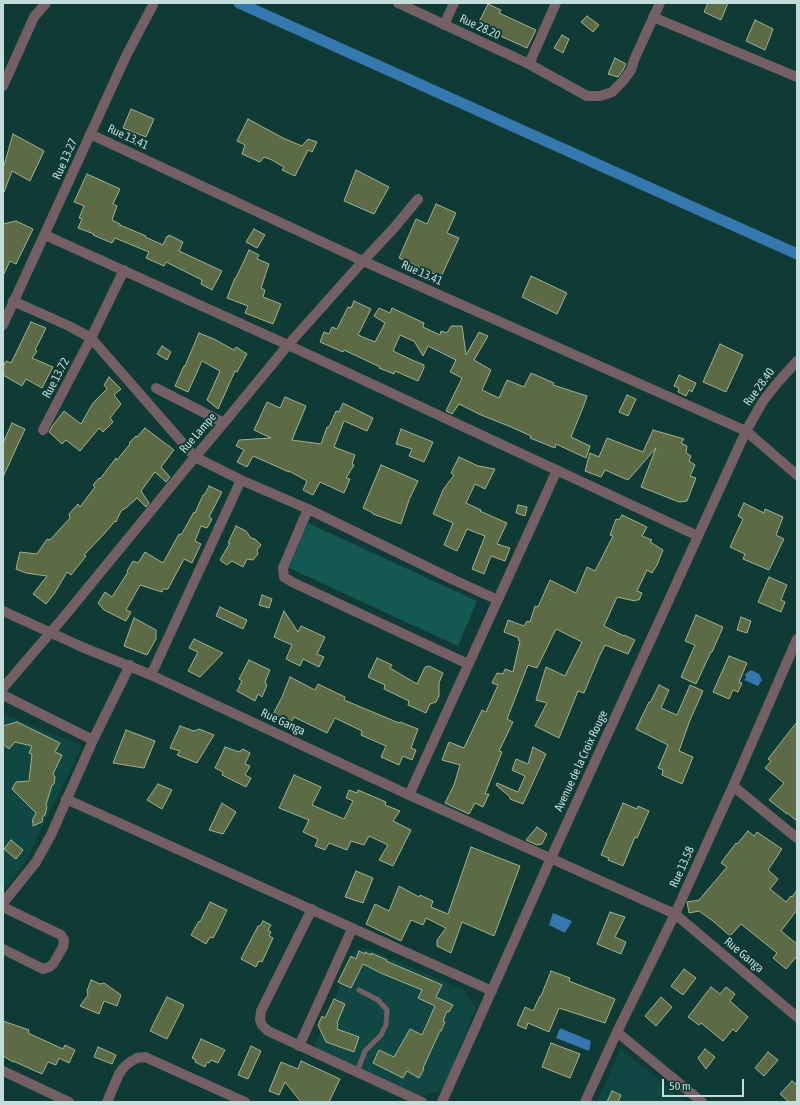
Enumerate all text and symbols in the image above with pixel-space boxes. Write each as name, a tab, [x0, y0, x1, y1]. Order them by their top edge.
street label: Rue 28.20	[457, 11, 503, 43]
street label: Rue 13.41	[105, 121, 151, 153]
street label: Rue 13.27	[50, 136, 80, 182]
street label: Rue 13.41	[399, 258, 445, 288]
street label: Rue 13.72	[39, 355, 73, 401]
street label: Rue 28.40	[740, 365, 778, 409]
street label: Rue Lampe	[177, 410, 219, 456]
street label: Rue Ganga	[259, 706, 307, 738]
street label: Avenue de la Croix Rouge	[551, 708, 611, 814]
street label: Rue 13.58	[667, 844, 697, 890]
street label: Rue Ganga	[721, 934, 767, 976]
scale bar	[664, 1071, 746, 1097]
text: 50 m	[669, 1079, 691, 1093]

